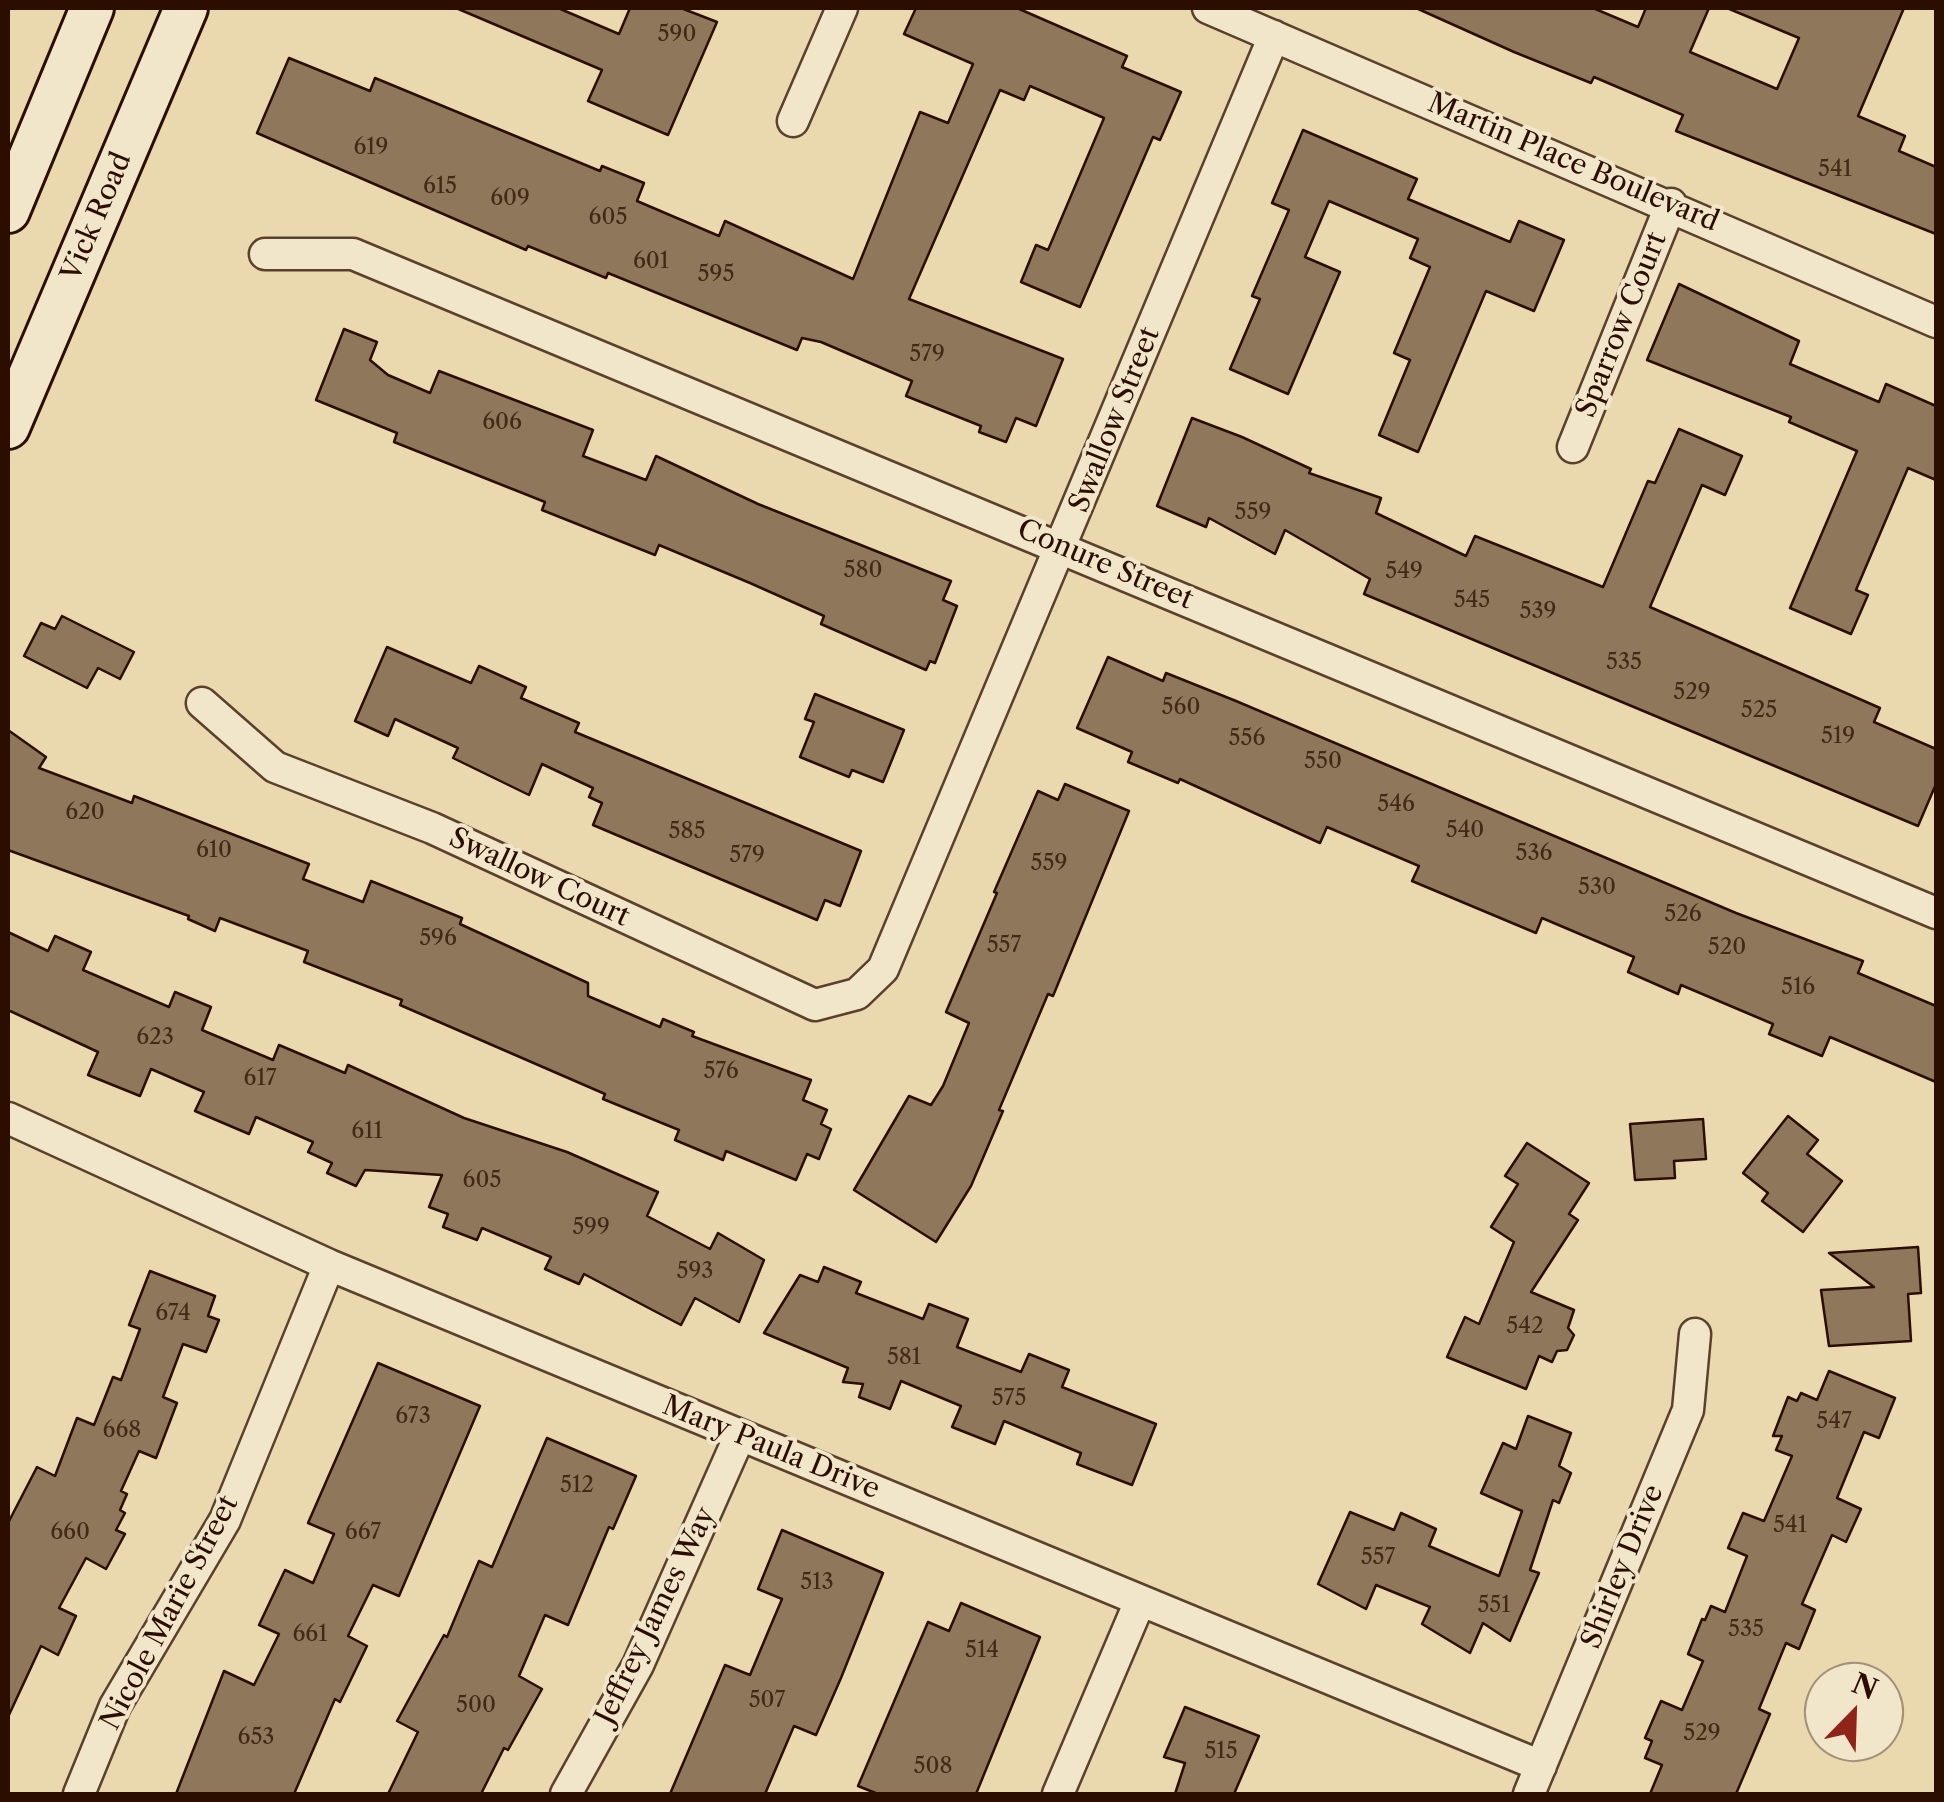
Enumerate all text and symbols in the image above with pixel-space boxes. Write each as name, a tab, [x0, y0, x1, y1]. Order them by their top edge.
house number: 590	[658, 22, 696, 48]
street label: Martin Place Boulevard	[1423, 86, 1723, 240]
house number: 619	[353, 135, 389, 161]
street label: Vick Road	[55, 148, 139, 286]
house number: 541	[1818, 157, 1852, 183]
house number: 615	[423, 174, 457, 200]
house number: 609	[490, 186, 530, 212]
house number: 605	[589, 205, 627, 231]
street label: Sparrow Court	[1570, 228, 1674, 422]
house number: 601	[633, 249, 669, 275]
house number: 595	[698, 262, 734, 288]
street label: Swallow Street	[1063, 323, 1167, 517]
house number: 579	[909, 342, 945, 368]
house number: 606	[482, 410, 522, 436]
house number: 559	[1235, 500, 1271, 526]
street label: Conure Street	[1012, 513, 1198, 617]
house number: 580	[844, 558, 882, 584]
house number: 549	[1385, 559, 1423, 585]
house number: 545	[1454, 588, 1490, 614]
house number: 539	[1520, 599, 1556, 625]
house number: 535	[1606, 650, 1642, 676]
house number: 529	[1673, 680, 1711, 706]
house number: 560	[1162, 695, 1200, 721]
house number: 525	[1741, 698, 1777, 724]
house number: 519	[1821, 724, 1855, 750]
house number: 556	[1229, 726, 1265, 752]
house number: 550	[1304, 749, 1342, 775]
house number: 546	[1377, 792, 1415, 818]
house number: 620	[65, 800, 105, 826]
house number: 540	[1446, 818, 1484, 844]
house number: 585	[669, 819, 705, 845]
street label: Swallow Court	[444, 822, 634, 934]
house number: 610	[196, 838, 232, 864]
house number: 536	[1516, 841, 1552, 867]
house number: 579	[729, 843, 765, 869]
house number: 559	[1031, 851, 1067, 877]
house number: 530	[1578, 875, 1616, 901]
house number: 526	[1664, 902, 1702, 928]
house number: 596	[419, 926, 457, 952]
house number: 557	[987, 933, 1021, 959]
house number: 520	[1708, 935, 1746, 961]
house number: 516	[1781, 975, 1815, 1001]
house number: 623	[136, 1025, 174, 1051]
house number: 576	[703, 1059, 739, 1085]
house number: 617	[244, 1066, 276, 1092]
house number: 611	[351, 1119, 383, 1145]
house number: 605	[463, 1168, 501, 1194]
house number: 599	[572, 1215, 610, 1241]
house number: 593	[677, 1259, 713, 1285]
house number: 674	[155, 1301, 191, 1327]
house number: 542	[1506, 1314, 1544, 1340]
house number: 581	[887, 1345, 921, 1371]
house number: 575	[992, 1386, 1026, 1412]
street label: Mary Paula Drive	[658, 1389, 884, 1507]
house number: 673	[395, 1404, 431, 1430]
house number: 547	[1816, 1409, 1852, 1435]
house number: 668	[103, 1418, 141, 1444]
house number: 512	[560, 1473, 594, 1499]
street label: Shirley Drive	[1575, 1480, 1671, 1654]
street label: Nicole Marie Street	[94, 1490, 246, 1736]
street label: Jeffrey James Way	[589, 1502, 723, 1730]
house number: 541	[1773, 1513, 1807, 1539]
house number: 660	[50, 1520, 90, 1546]
house number: 667	[345, 1520, 381, 1546]
house number: 557	[1361, 1545, 1395, 1571]
house number: 513	[800, 1570, 834, 1596]
house number: 551	[1477, 1593, 1511, 1619]
house number: 535	[1728, 1617, 1764, 1643]
house number: 661	[292, 1622, 328, 1648]
house number: 514	[965, 1638, 999, 1664]
north arrow	[1804, 1662, 1904, 1762]
text: N	[1847, 1666, 1883, 1707]
house number: 507	[749, 1688, 785, 1714]
house number: 500	[456, 1693, 496, 1719]
house number: 529	[1683, 1721, 1721, 1747]
house number: 653	[238, 1725, 274, 1751]
house number: 515	[1204, 1739, 1238, 1765]
house number: 508	[914, 1754, 952, 1780]

